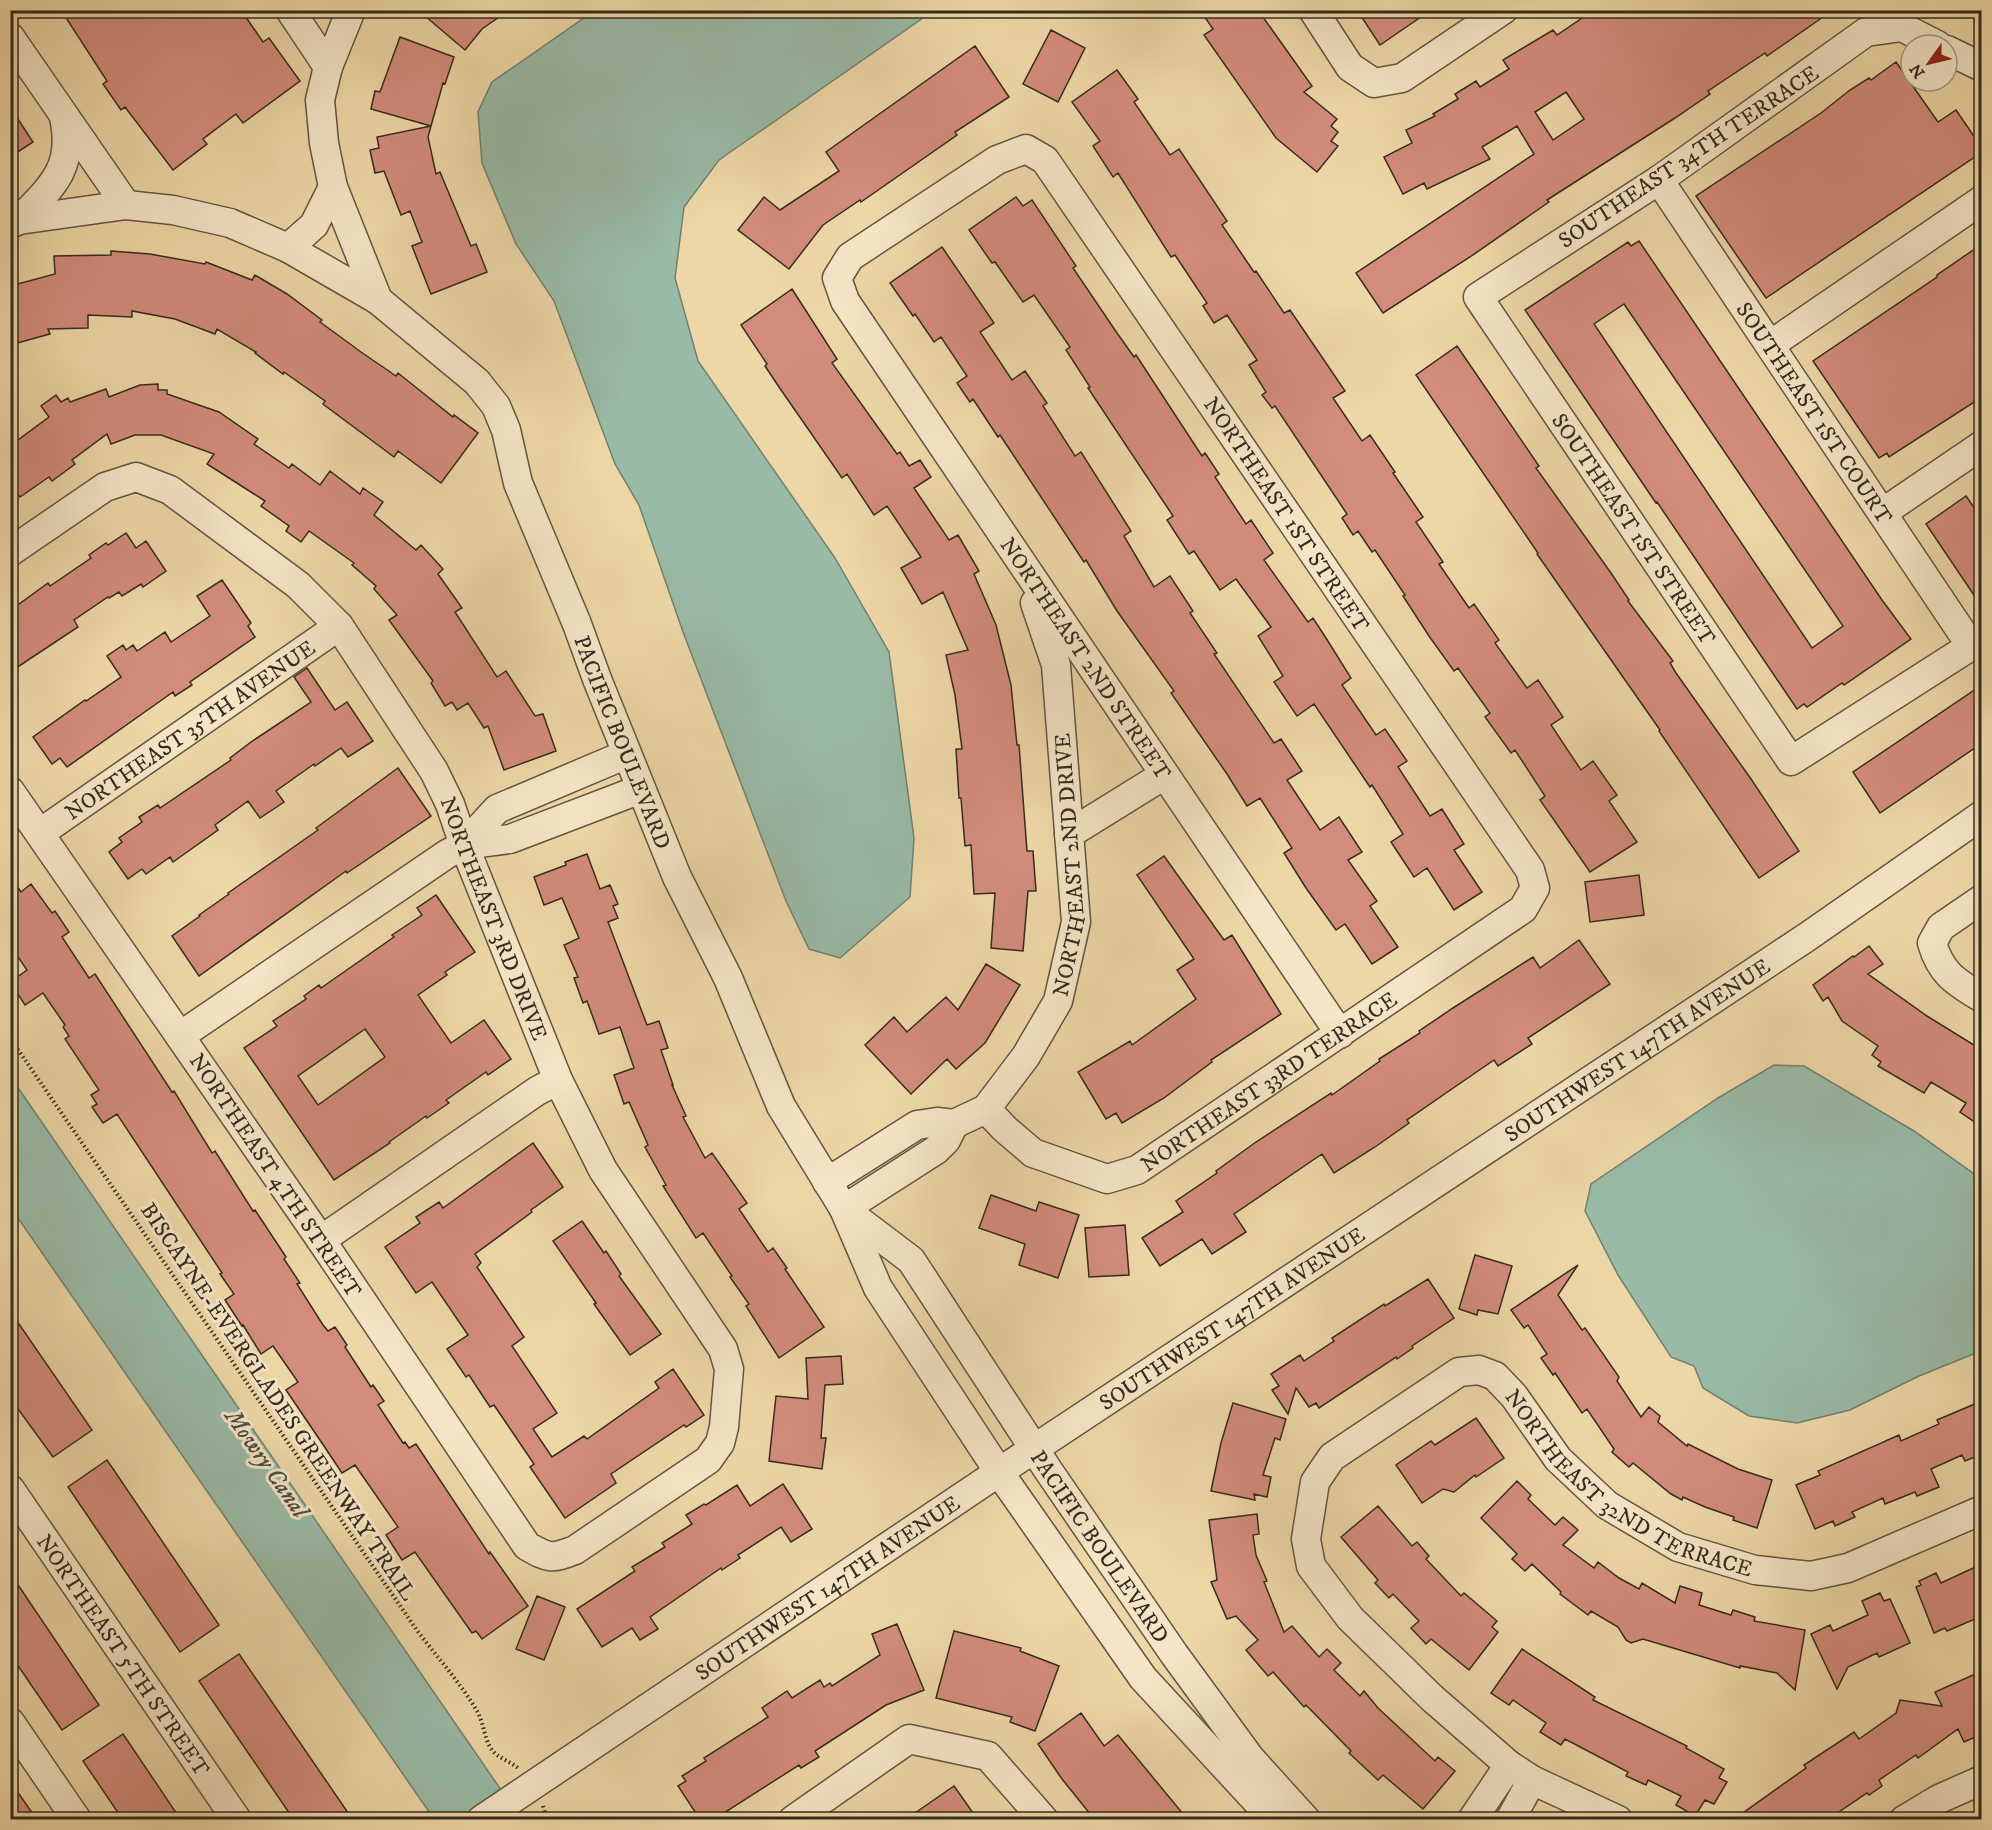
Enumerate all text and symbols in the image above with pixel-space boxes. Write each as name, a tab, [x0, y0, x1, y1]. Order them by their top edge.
north arrow	[1899, 33, 1959, 93]
street label: SOUTHEAST 34TH TERRACE	[1554, 60, 1824, 255]
text: N	[1905, 60, 1929, 82]
street label: SOUTHEAST 1ST COURT	[1730, 297, 1898, 530]
street label: NORTHEAST 1ST STREET	[1197, 392, 1375, 638]
street label: SOUTHEAST 1ST STREET	[1545, 408, 1721, 651]
street label: NORTHEAST 2ND STREET	[994, 533, 1176, 785]
street label: PACIFIC BOULEVARD	[567, 632, 676, 853]
street label: NORTHEAST 35TH AVENUE	[60, 635, 321, 827]
street label: NORTHEAST 2ND DRIVE	[1047, 732, 1092, 999]
street label: NORTHEAST 3RD DRIVE	[434, 794, 553, 1044]
street label: SOUTHWEST 147TH AVENUE	[1500, 953, 1776, 1149]
street label: NORTHEAST 33RD TERRACE	[1136, 986, 1403, 1178]
street label: NORTHEAST 4TH STREET	[183, 1049, 367, 1303]
street label: BISCAYNE-EVERGLADES GREENWAY TRAIL	[134, 1198, 421, 1606]
street label: SOUTHWEST 147TH AVENUE	[1095, 1222, 1370, 1417]
street label: NORTHEAST 32ND TERRACE	[1498, 1385, 1755, 1583]
water label: Mowry Canal	[217, 1402, 316, 1526]
street label: PACIFIC BOULEVARD	[1024, 1446, 1174, 1649]
street label: SOUTHWEST 147TH AVENUE	[691, 1490, 965, 1687]
street label: NORTHEAST 5TH STREET	[30, 1530, 215, 1782]

